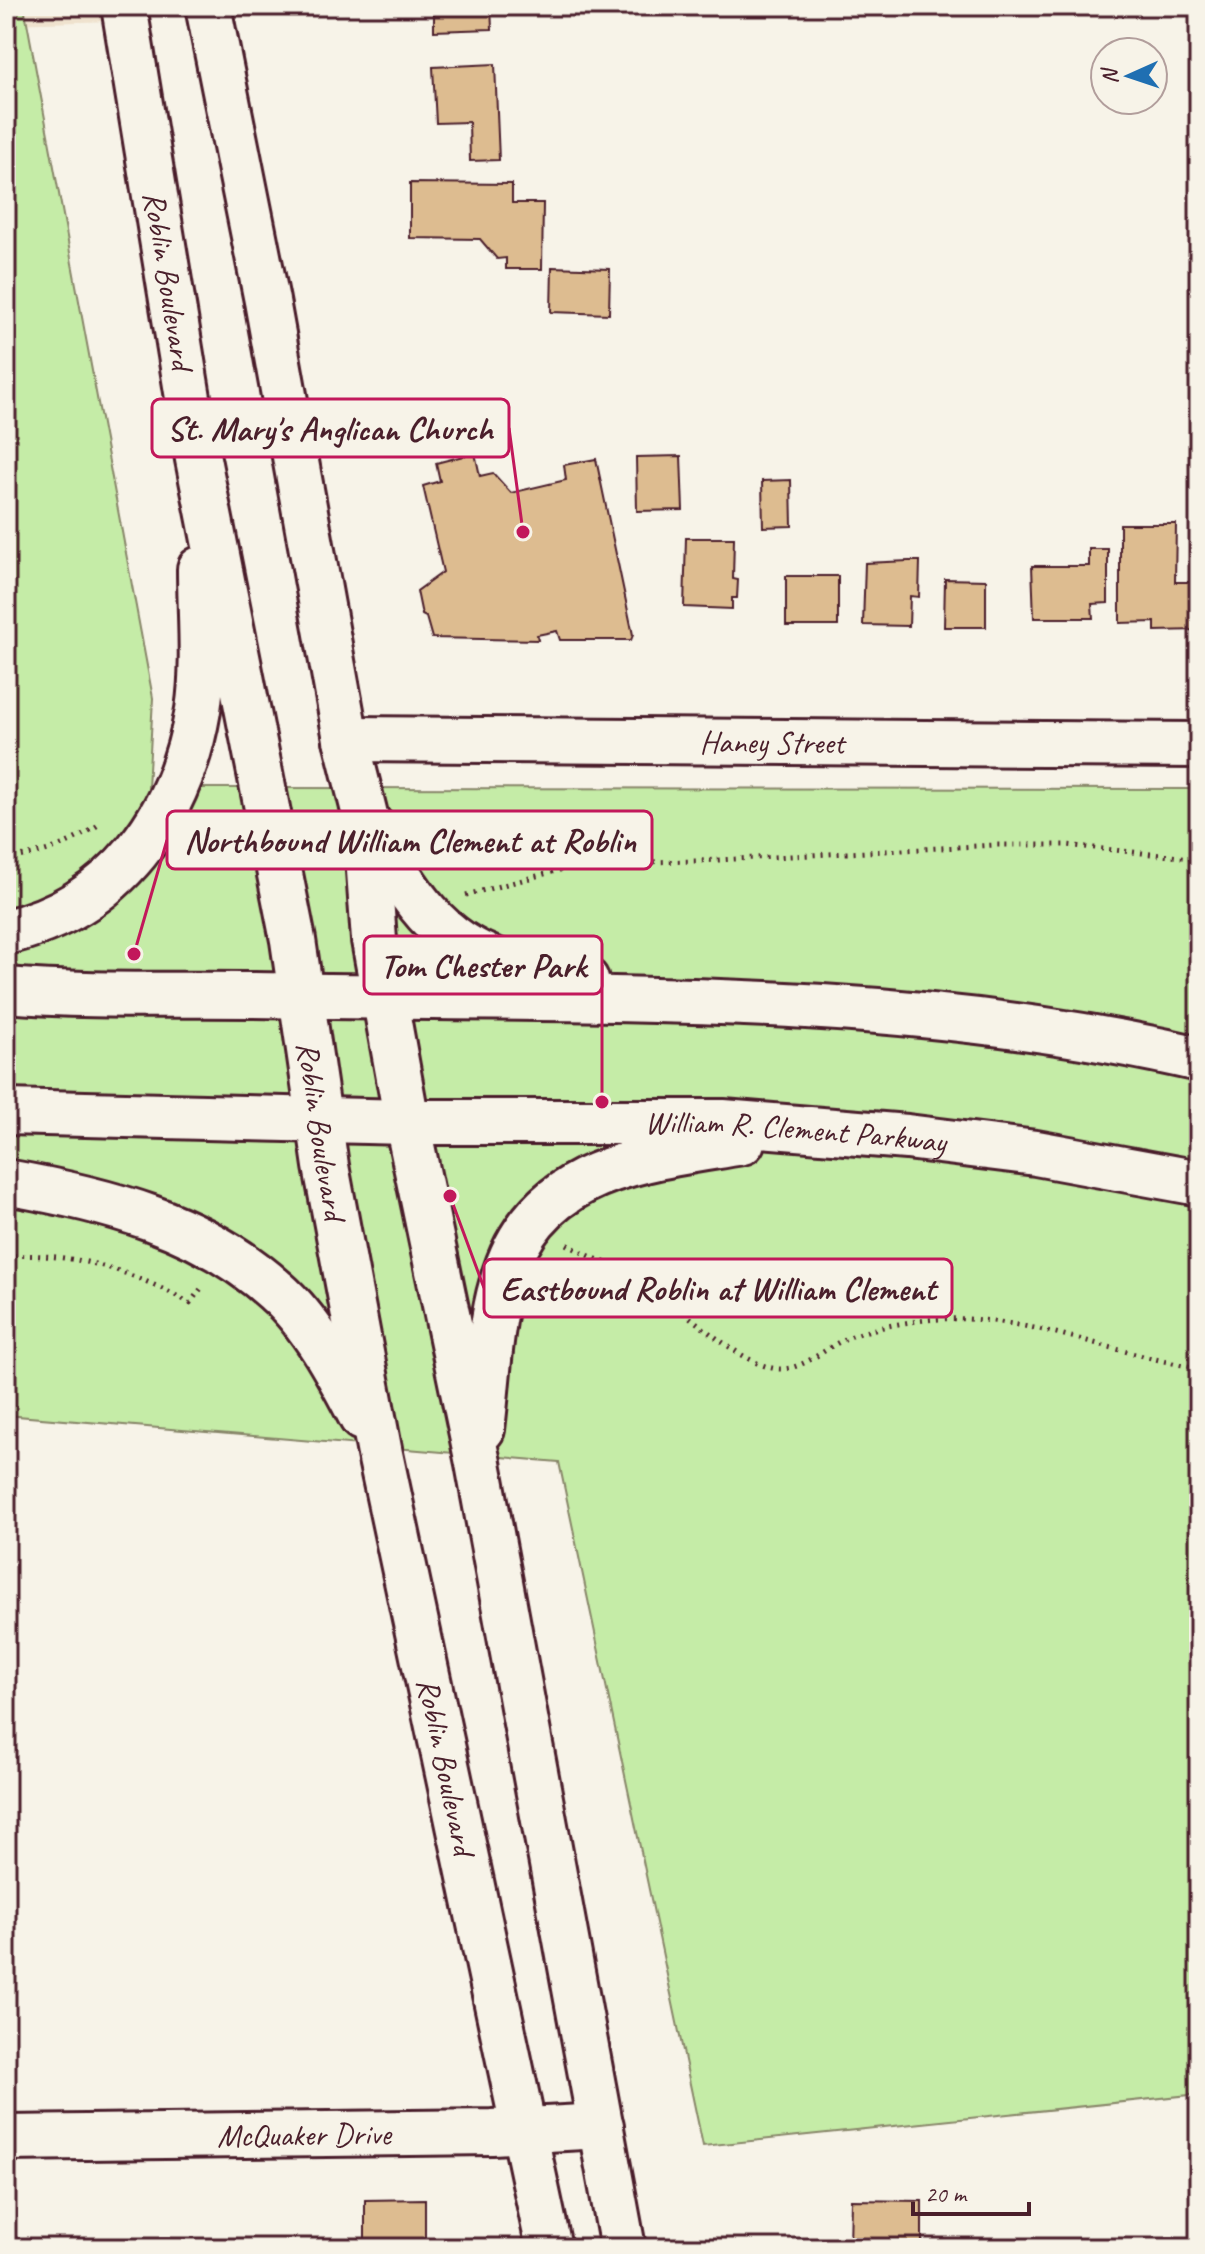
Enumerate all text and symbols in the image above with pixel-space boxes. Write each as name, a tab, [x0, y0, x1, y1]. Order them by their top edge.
north arrow	[1089, 36, 1169, 116]
text: N	[1096, 66, 1124, 85]
street label: Roblin Boulevard	[134, 189, 204, 377]
callout: St. Mary's Anglican Church	[152, 399, 509, 457]
text: St. Mary's Anglican Church	[167, 407, 495, 450]
street label: Haney Street	[700, 721, 848, 764]
callout: Northbound William Clement at Roblin	[167, 811, 652, 869]
text: Northbound William Clement at Roblin	[184, 819, 637, 862]
callout: Tom Chester Park	[364, 936, 602, 994]
text: Tom Chester Park	[380, 944, 589, 987]
street label: Roblin Boulevard	[287, 1039, 356, 1227]
street label: William R. Clement Parkway	[645, 1102, 951, 1163]
callout: Eastbound Roblin at William Clement	[484, 1259, 952, 1317]
text: Eastbound Roblin at William Clement	[500, 1267, 939, 1310]
street label: Roblin Boulevard	[407, 1674, 486, 1863]
street label: McQuaker Drive	[217, 2113, 394, 2156]
scale bar	[913, 2166, 1029, 2216]
text: 20 m	[925, 2179, 968, 2209]

